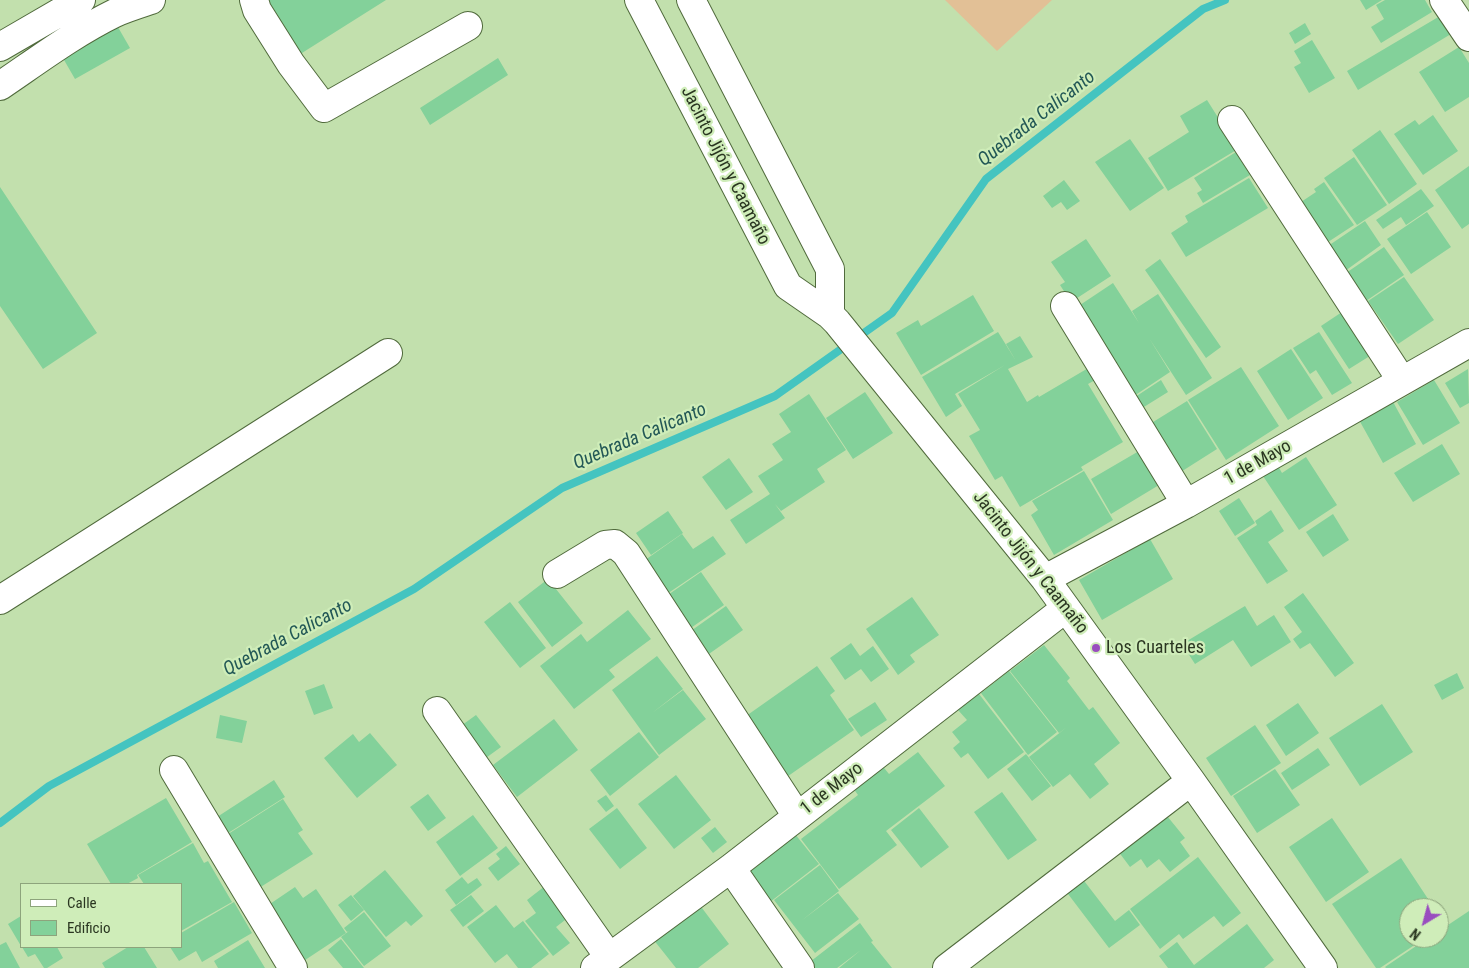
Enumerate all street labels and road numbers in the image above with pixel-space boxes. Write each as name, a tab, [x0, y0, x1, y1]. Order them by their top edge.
street label: Jacinto Jijón y Caamaño	[676, 83, 774, 249]
street label: 1 de Mayo	[1221, 436, 1295, 490]
street label: Jacinto Jijón y Caamaño	[968, 488, 1092, 638]
street label: 1 de Mayo	[797, 758, 867, 820]

